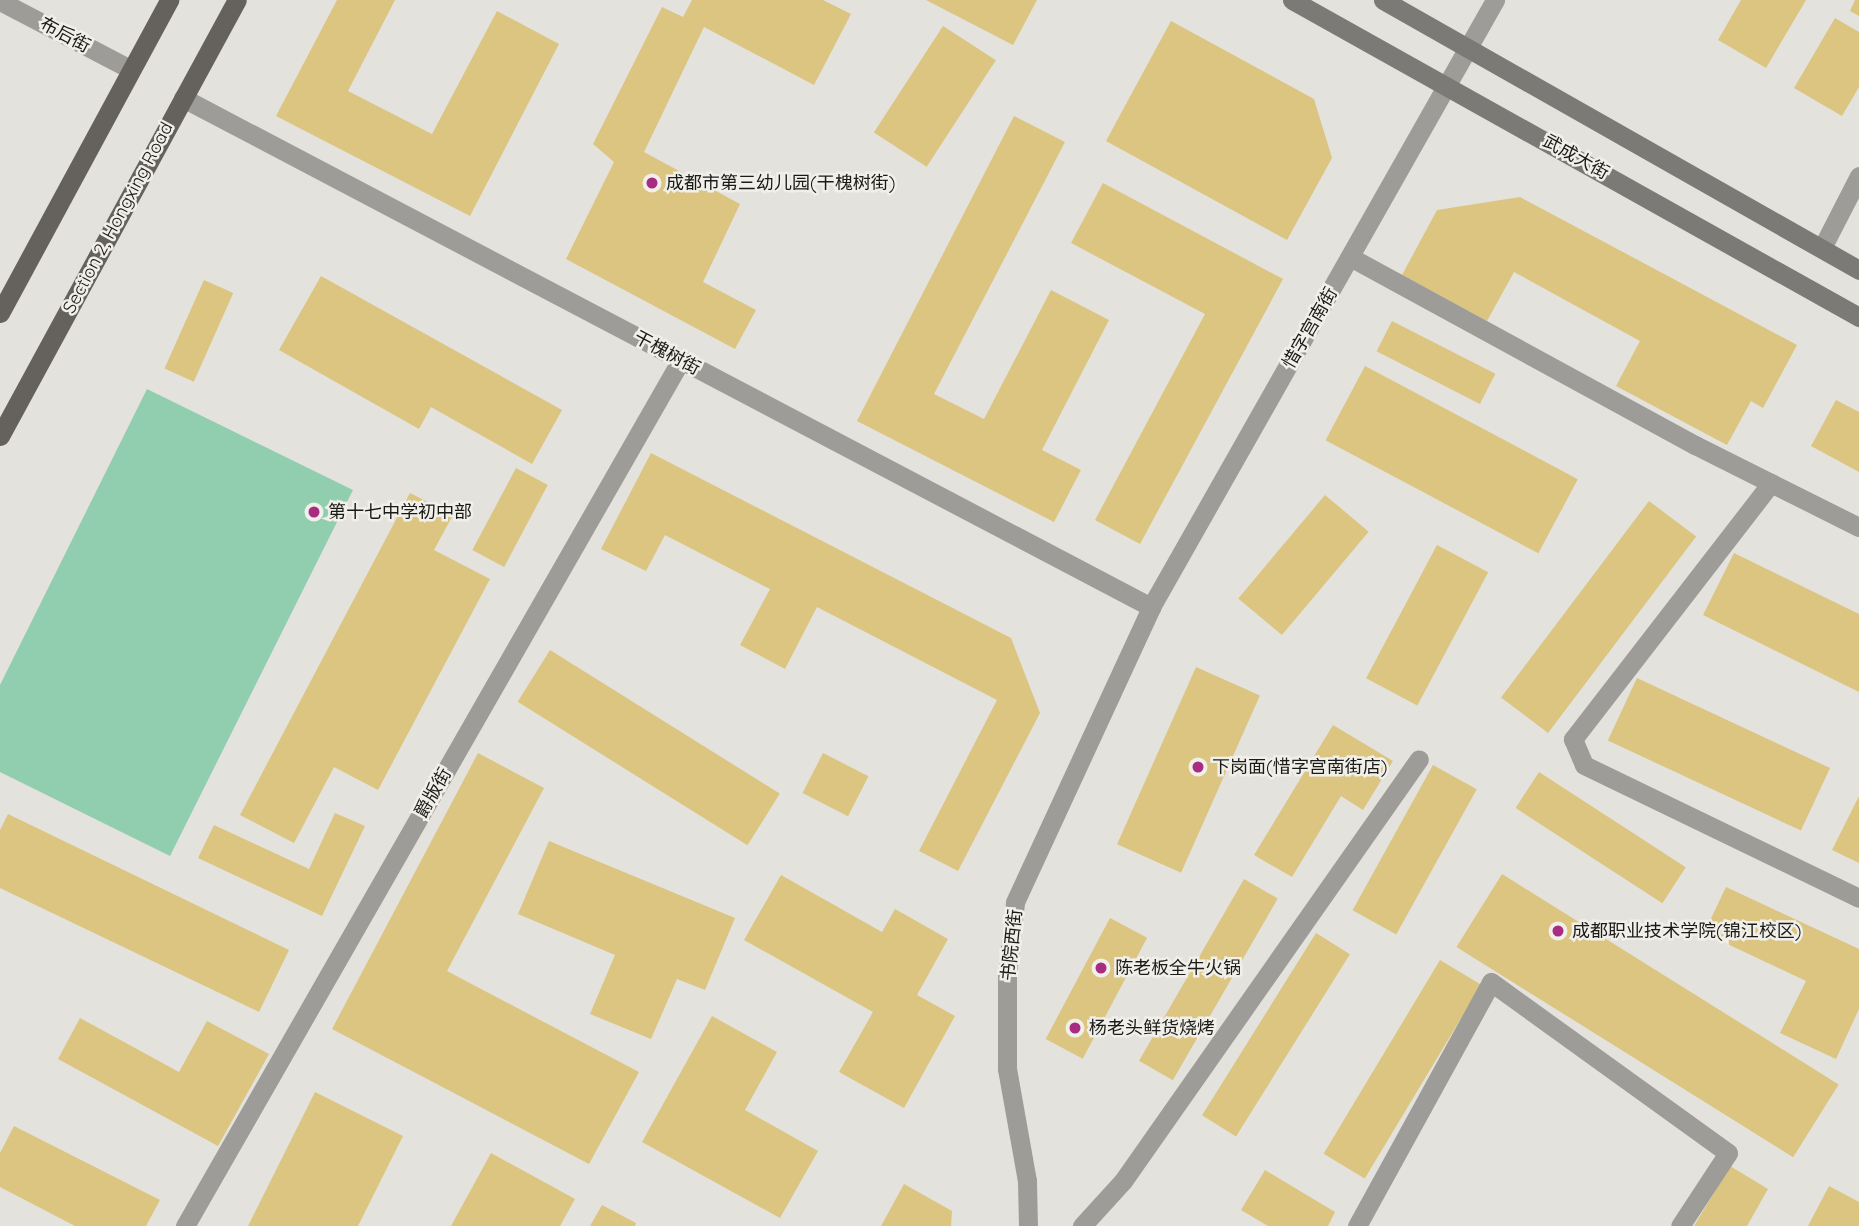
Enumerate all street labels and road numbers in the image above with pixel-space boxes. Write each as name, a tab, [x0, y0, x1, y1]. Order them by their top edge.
street label: 布后街	[36, 13, 94, 57]
street label: Section 2, Hongxing Road	[58, 119, 178, 317]
street label: 武成大街	[1539, 130, 1613, 184]
street label: 惜字宫南街	[1278, 284, 1342, 372]
street label: 干槐树街	[630, 327, 704, 379]
street label: 爵版街	[410, 764, 456, 822]
street label: 书院西街	[997, 908, 1027, 982]

